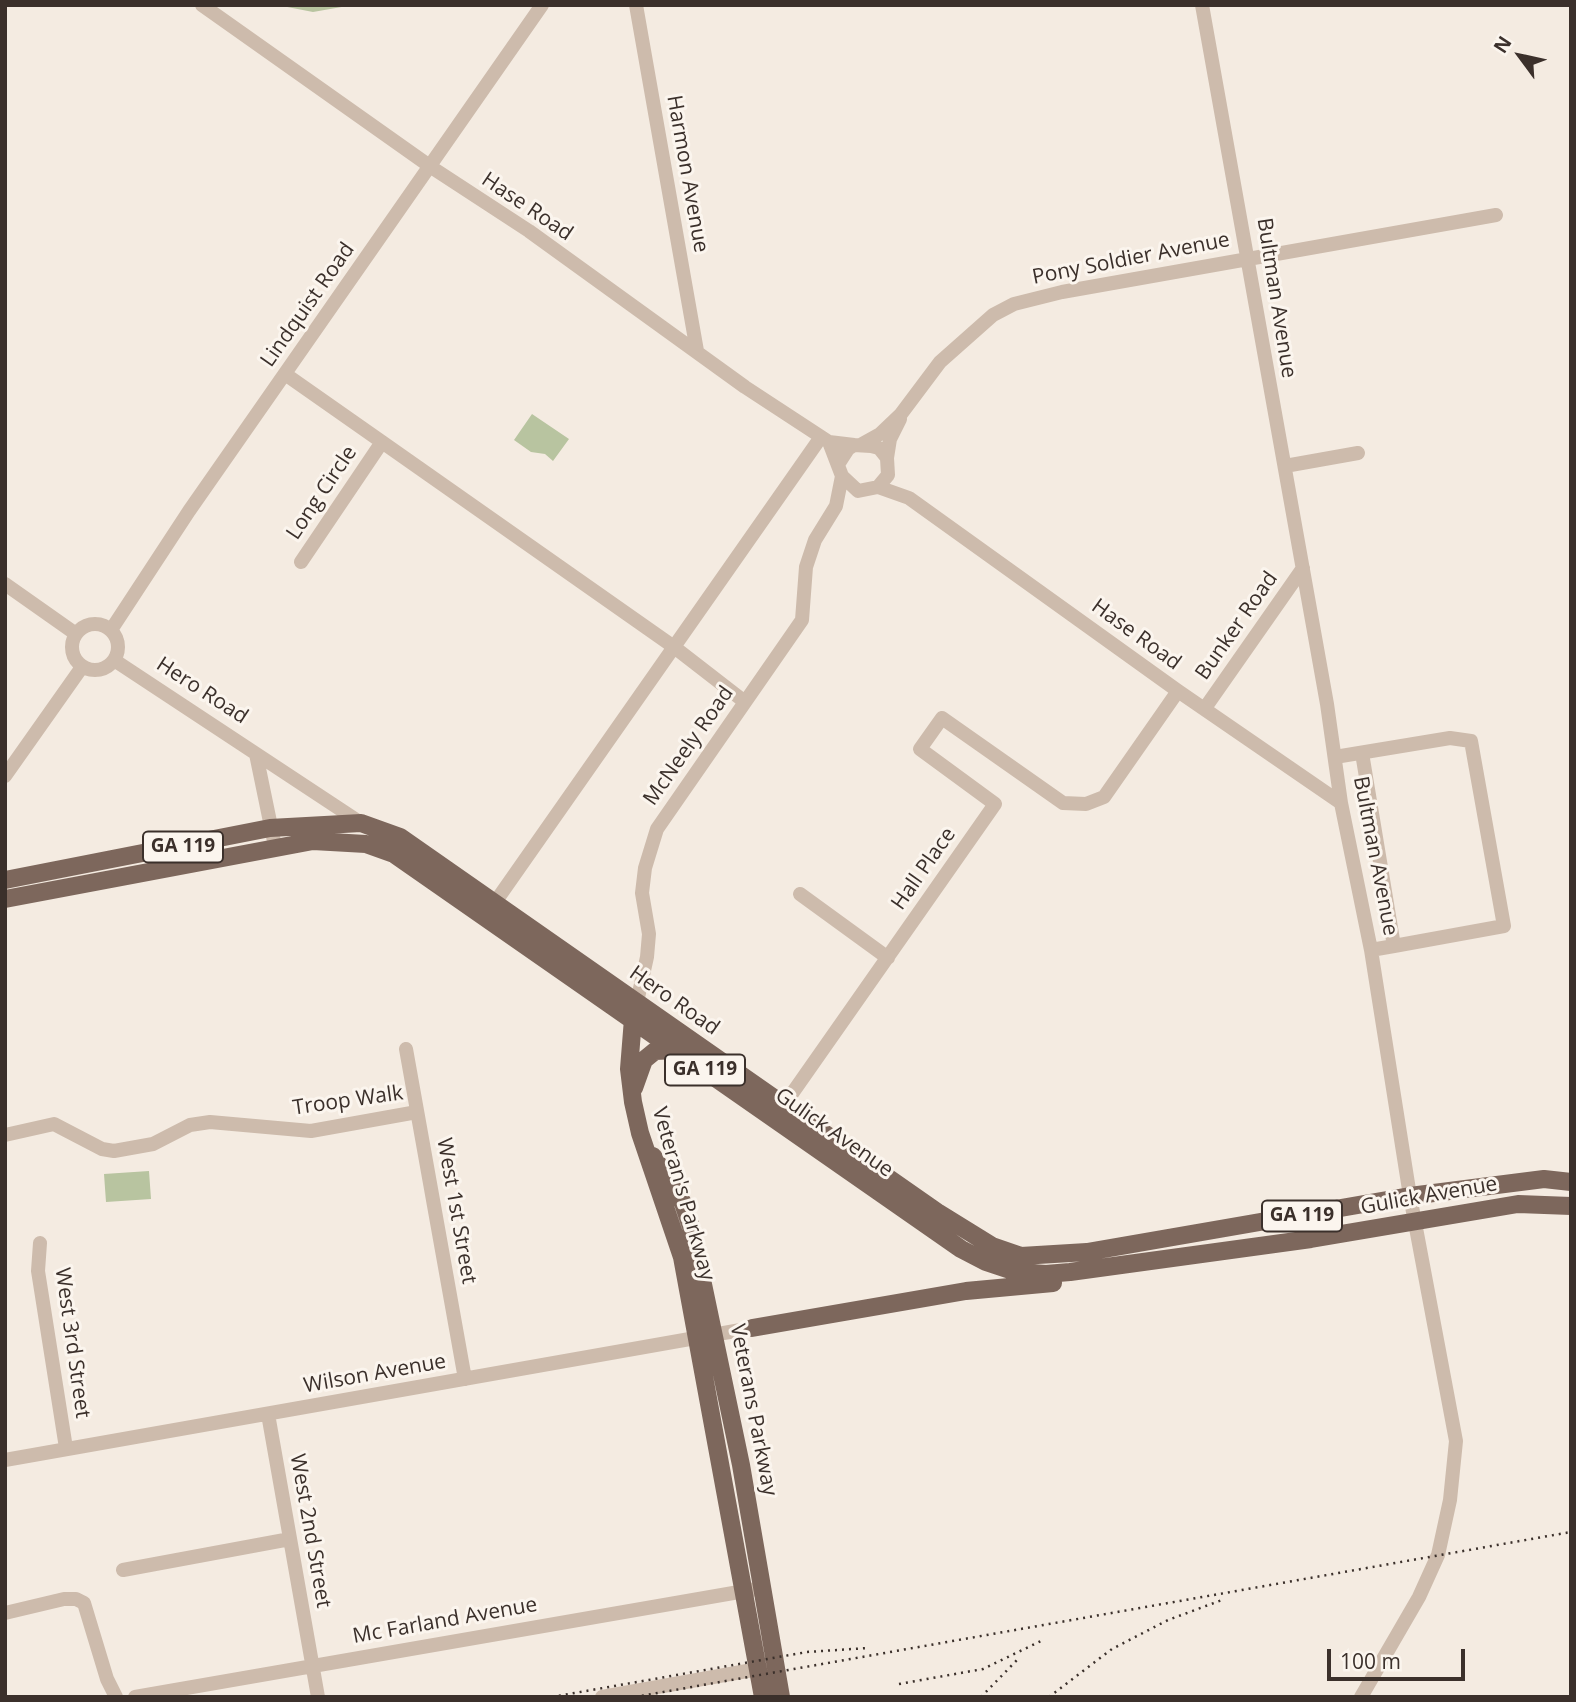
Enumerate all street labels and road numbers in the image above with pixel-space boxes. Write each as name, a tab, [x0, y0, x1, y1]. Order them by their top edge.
street label: Harmon Avenue	[661, 93, 713, 255]
street label: Hase Road	[477, 167, 577, 247]
street label: Bultman Avenue	[1251, 216, 1301, 380]
street label: Pony Soldier Avenue	[1030, 227, 1232, 291]
street label: Lindquist Road	[256, 238, 360, 372]
street label: Long Circle	[281, 441, 363, 545]
street label: Bunker Road	[1190, 567, 1284, 685]
street label: Hase Road	[1086, 594, 1186, 676]
street label: Hero Road	[152, 652, 252, 730]
street label: McNeely Road	[639, 682, 739, 810]
street label: Bultman Avenue	[1347, 774, 1403, 938]
street label: Hall Place	[887, 823, 961, 915]
road number: GA 119	[143, 832, 223, 862]
street label: Hero Road	[624, 961, 724, 1041]
road number: GA 119	[665, 1054, 745, 1086]
street label: Troop Walk	[291, 1081, 405, 1121]
street label: Gulick Avenue	[770, 1083, 898, 1183]
street label: Veteran's Parkway	[646, 1104, 720, 1284]
street label: West 1st Street	[431, 1136, 481, 1286]
street label: Gulick Avenue	[1359, 1172, 1499, 1220]
road number: GA 119	[1262, 1200, 1342, 1232]
street label: West 3rd Street	[49, 1266, 95, 1420]
street label: Veterans Parkway	[724, 1322, 782, 1498]
street label: Wilson Avenue	[302, 1349, 448, 1399]
street label: West 2nd Street	[284, 1452, 336, 1610]
street label: Mc Farland Avenue	[351, 1592, 539, 1650]

